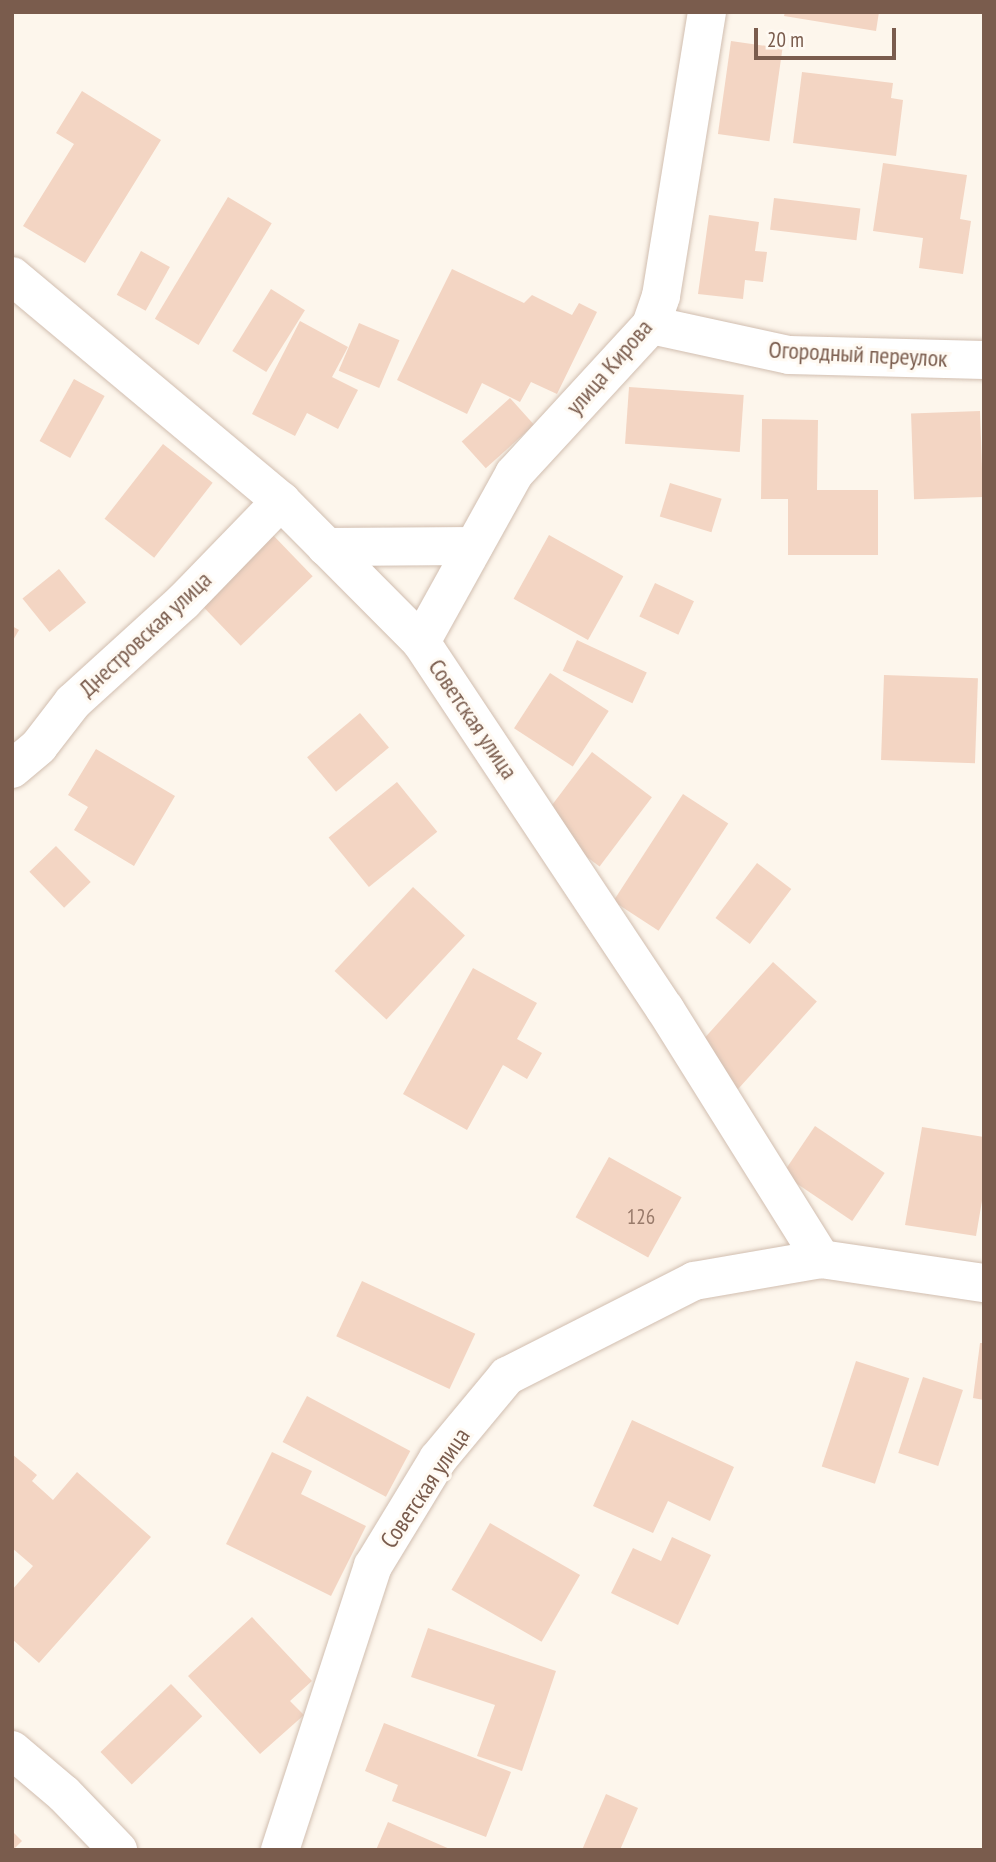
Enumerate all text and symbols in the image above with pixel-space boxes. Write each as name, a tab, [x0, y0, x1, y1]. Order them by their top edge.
scale bar	[758, 14, 900, 58]
text: 20 m	[767, 26, 804, 53]
street label: улица Кирова	[560, 313, 658, 421]
street label: Огородный переулок	[768, 335, 948, 373]
street label: Днестровская улица	[73, 565, 217, 703]
street label: Советская улица	[422, 653, 524, 785]
house number: 126	[627, 1204, 655, 1230]
street label: Советская улица	[374, 1422, 476, 1554]

